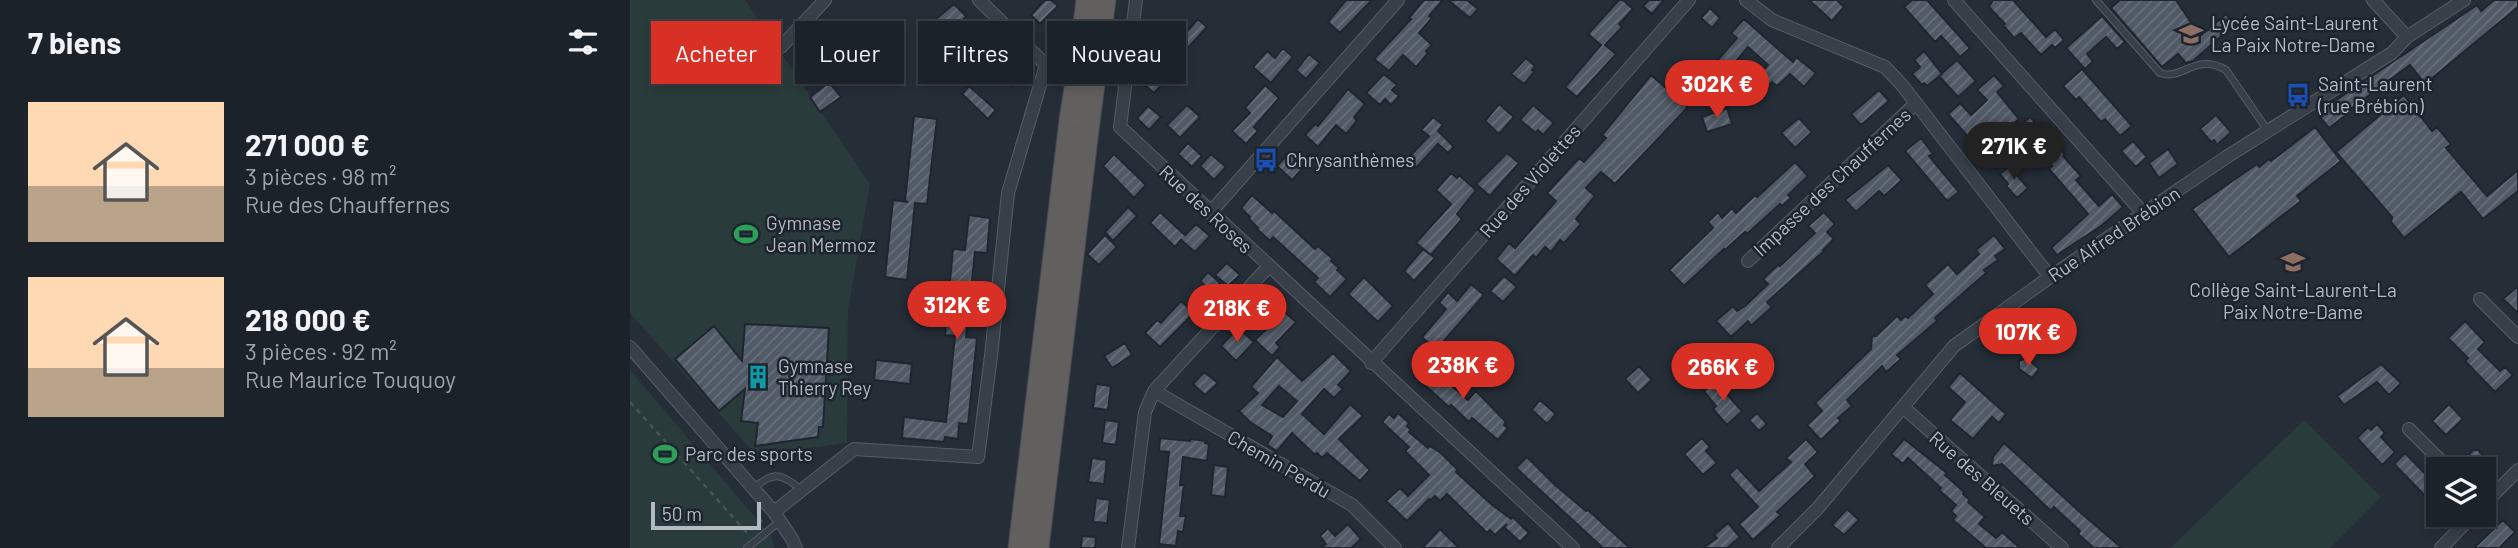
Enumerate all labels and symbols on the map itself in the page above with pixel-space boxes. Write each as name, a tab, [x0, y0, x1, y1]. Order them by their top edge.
place label: Lycée Saint-Laurent La Paix Notre-Dame	[2211, 11, 2379, 56]
school or university icon: Lycée Saint-Laurent La Paix Notre-Dame	[2177, 20, 2205, 48]
pin: 302K €	[1660, 60, 1774, 120]
place label: Saint-Laurent (rue Brébion)	[2317, 72, 2433, 117]
bus stop icon: Saint-Laurent (rue Brébion)	[2284, 81, 2312, 109]
street label: Impasse des Chauffernes	[1748, 103, 1915, 260]
street label: Rue des Violettes	[1474, 119, 1585, 242]
pin: 271K €	[1957, 122, 2071, 182]
bus stop icon: Chrysanthèmes	[1252, 146, 1280, 174]
place label: Chrysanthèmes	[1286, 148, 1414, 171]
street label: Rue des Roses	[1155, 160, 1258, 258]
street label: Rue Alfred Brébion	[2043, 181, 2184, 286]
place label: Gymnase Jean Mermoz	[766, 211, 876, 256]
sports icon: Gymnase Jean Mermoz	[732, 220, 760, 248]
school or university icon: Collège Saint-Laurent-La Paix Notre-Dame	[2279, 248, 2307, 276]
place label: Collège Saint-Laurent-La Paix Notre-Dame	[2189, 278, 2397, 323]
pin: 312K €	[900, 282, 1014, 341]
pin: 218K €	[1180, 284, 1294, 344]
pin: 107K €	[1971, 308, 2085, 368]
pin: 238K €	[1406, 342, 1520, 401]
pin: 266K €	[1666, 344, 1780, 403]
place label: Gymnase Thierry Rey	[778, 354, 871, 399]
building icon: Gymnase Thierry Rey	[744, 363, 772, 391]
street label: Chemin Perdu	[1224, 425, 1335, 502]
street label: Rue des Bleuets	[1925, 426, 2040, 529]
sports icon: Parc des sports	[651, 440, 679, 468]
place label: Parc des sports	[685, 442, 813, 465]
scale bar	[651, 499, 761, 531]

